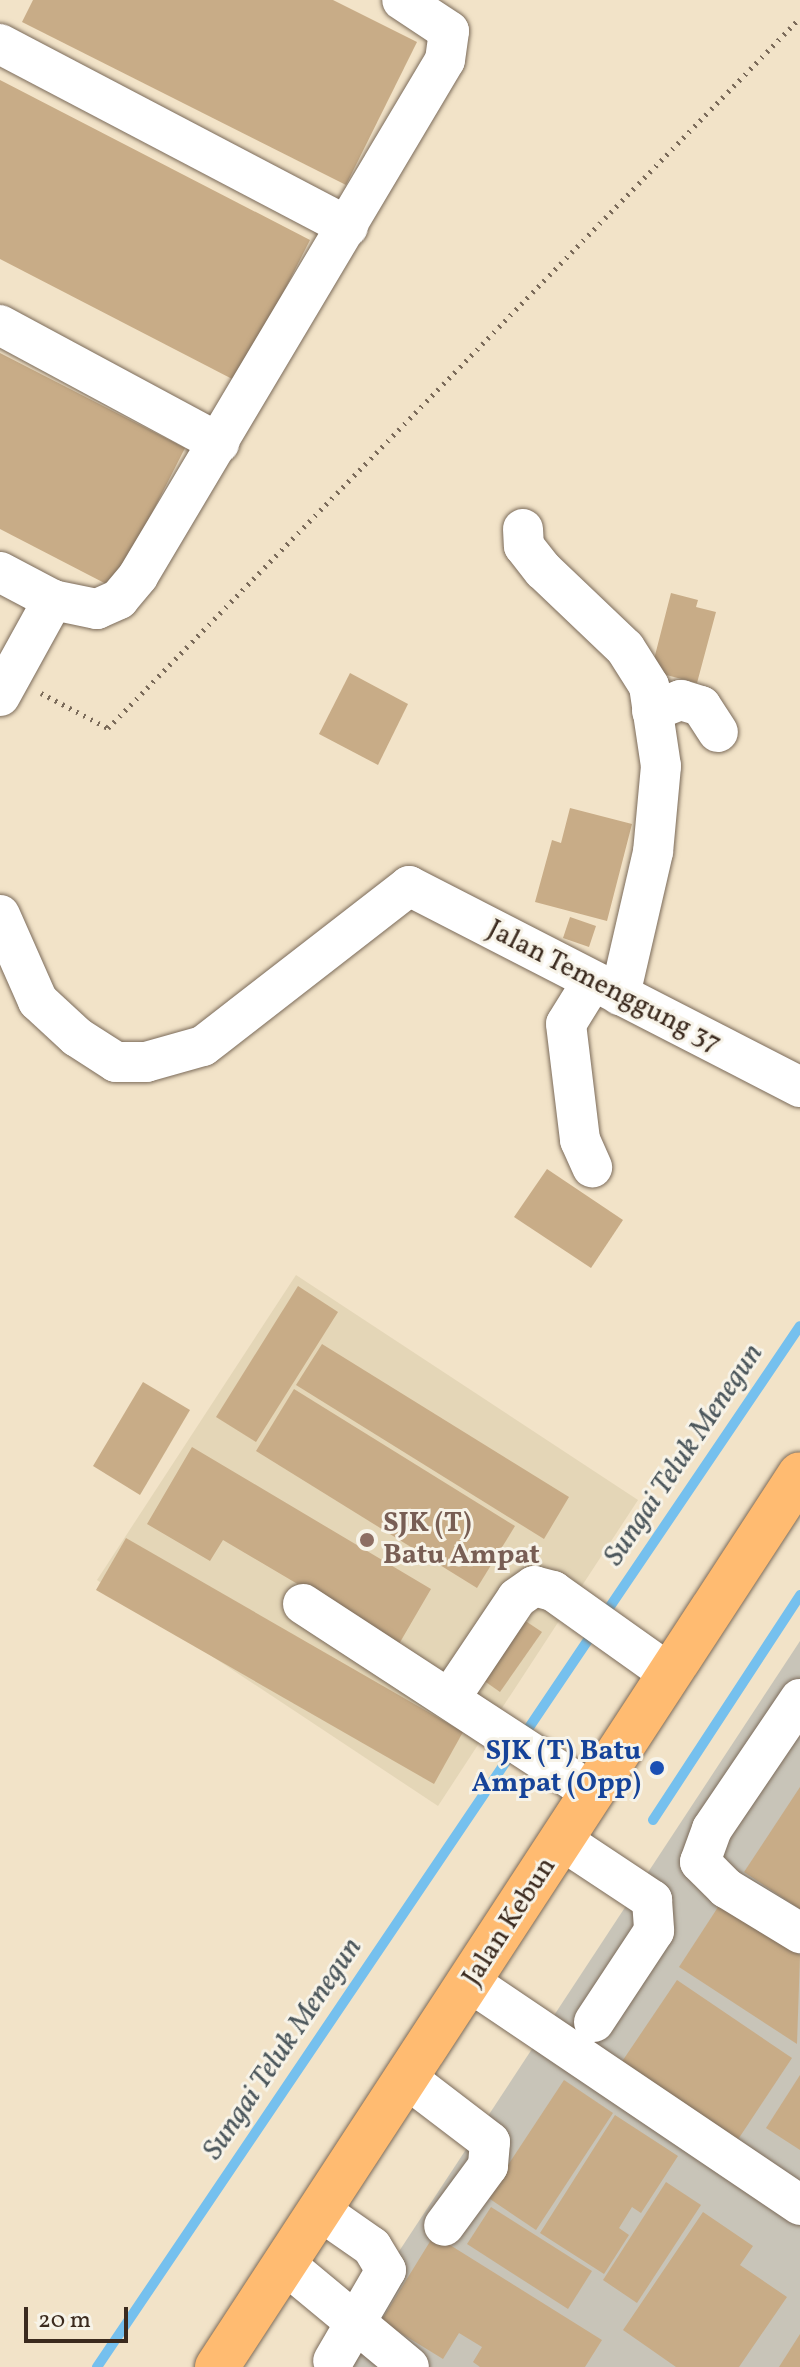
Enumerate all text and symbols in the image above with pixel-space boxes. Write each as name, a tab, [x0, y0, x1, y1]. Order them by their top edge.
street label: Jalan Temenggung 37	[481, 913, 727, 1061]
water label: Sungai Teluk Menegun	[596, 1337, 772, 1573]
place label: SJK (T) Batu Ampat	[383, 1507, 540, 1573]
marker: SJK (T) Batu Ampat	[358, 1531, 376, 1549]
place label: SJK (T) Batu Ampat (Opp)	[471, 1735, 641, 1801]
marker: SJK (T) Batu Ampat (Opp)	[648, 1759, 666, 1777]
street label: Jalan Kebun	[456, 1851, 564, 1993]
water label: Sungai Teluk Menegun	[195, 1931, 371, 2167]
scale bar	[28, 2291, 132, 2341]
text: 20 m	[38, 2304, 91, 2338]

